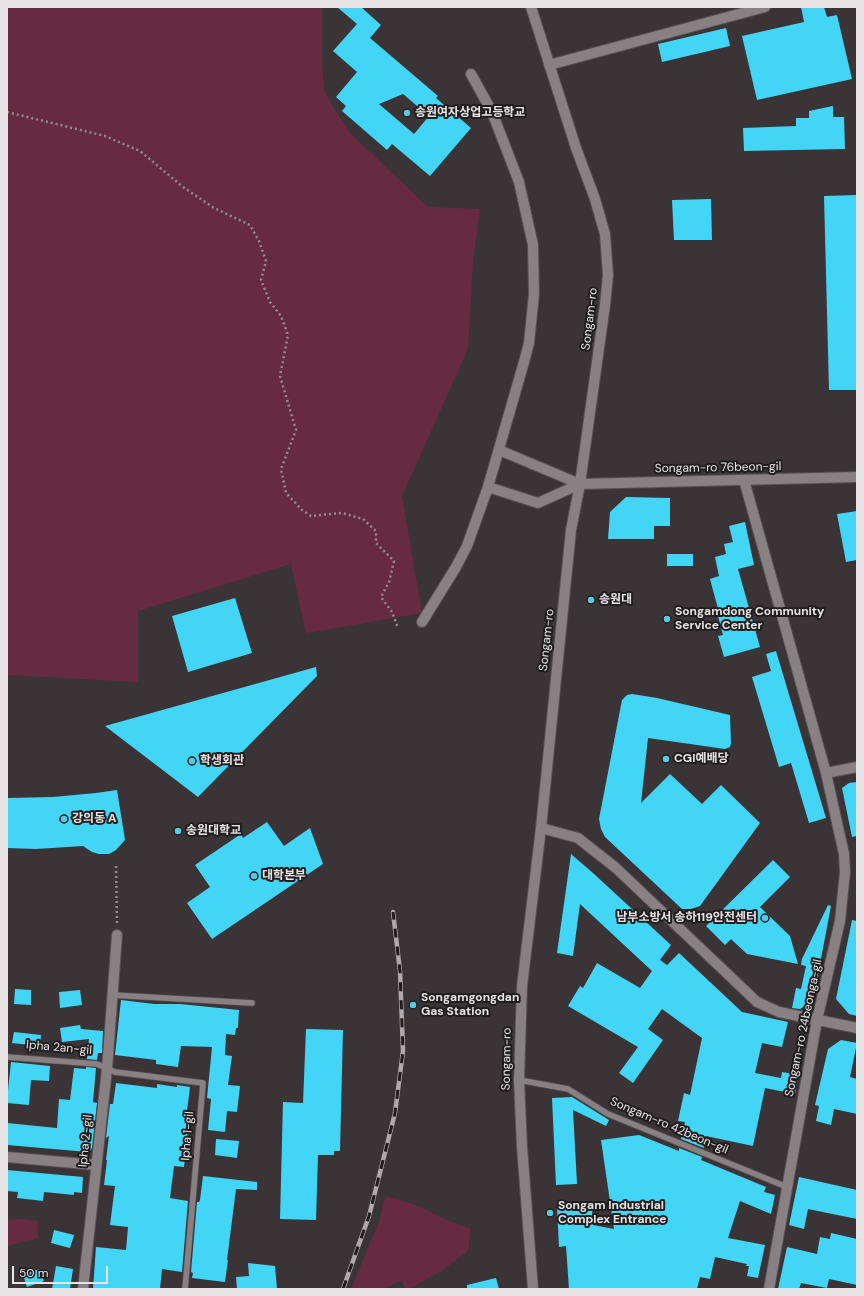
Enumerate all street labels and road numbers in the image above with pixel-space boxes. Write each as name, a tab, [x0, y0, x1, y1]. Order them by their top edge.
street label: Songam-ro	[579, 287, 601, 351]
street label: Songam-ro 76beon-gil	[655, 460, 781, 476]
street label: Songam-ro	[537, 608, 557, 672]
street label: Songam-ro 24beonga-gil	[782, 958, 826, 1098]
street label: Songam-ro	[499, 1028, 515, 1090]
street label: Ipha 2an-gil	[25, 1038, 93, 1058]
street label: Songam-ro 42beon-gil	[608, 1095, 730, 1157]
street label: Ipha 1-gil	[179, 1111, 197, 1161]
street label: Ipha 2-gil	[76, 1114, 96, 1168]

